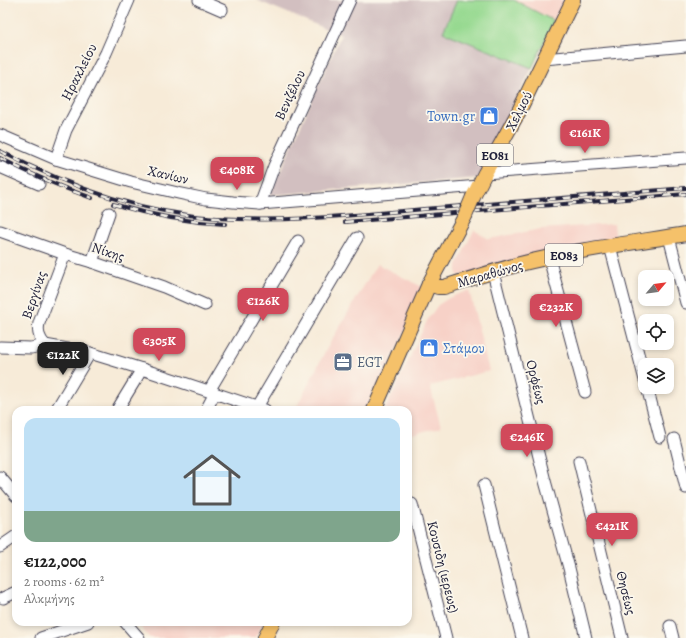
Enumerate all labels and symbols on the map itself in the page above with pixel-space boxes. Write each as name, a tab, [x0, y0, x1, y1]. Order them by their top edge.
street label: Ηρακλείου	[57, 40, 101, 104]
street label: Βενιζέλου	[270, 67, 310, 123]
street label: Χελμού	[501, 88, 537, 134]
shop icon: Town.gr	[478, 105, 500, 127]
place label: Town.gr	[427, 107, 476, 126]
pin: €161K	[557, 120, 613, 154]
road number: ΕΟ81	[477, 144, 513, 166]
pin: €408K	[209, 157, 265, 191]
street label: Χανίων	[146, 161, 190, 189]
street label: Νίκης	[89, 238, 127, 266]
road number: ΕΟ83	[545, 244, 583, 266]
street label: Μαραθώνος	[455, 256, 525, 292]
street label: Βεργίνας	[17, 268, 51, 322]
north arrow	[638, 270, 674, 306]
pin: €126K	[235, 288, 291, 322]
pin: €232K	[528, 294, 584, 328]
pin: €305K	[131, 328, 187, 362]
shop icon: Στάμου	[418, 337, 440, 359]
place label: Στάμου	[443, 339, 485, 358]
pin: €122K	[35, 342, 91, 376]
office icon: EGT	[332, 351, 354, 373]
place label: EGT	[357, 353, 382, 372]
street label: Ορφέως	[521, 358, 551, 406]
pin: €246K	[499, 424, 555, 458]
pin: €421K	[584, 513, 640, 547]
street label: Κουσιδη (ιερεως)	[422, 519, 464, 615]
street label: Θησέως	[611, 569, 641, 617]

